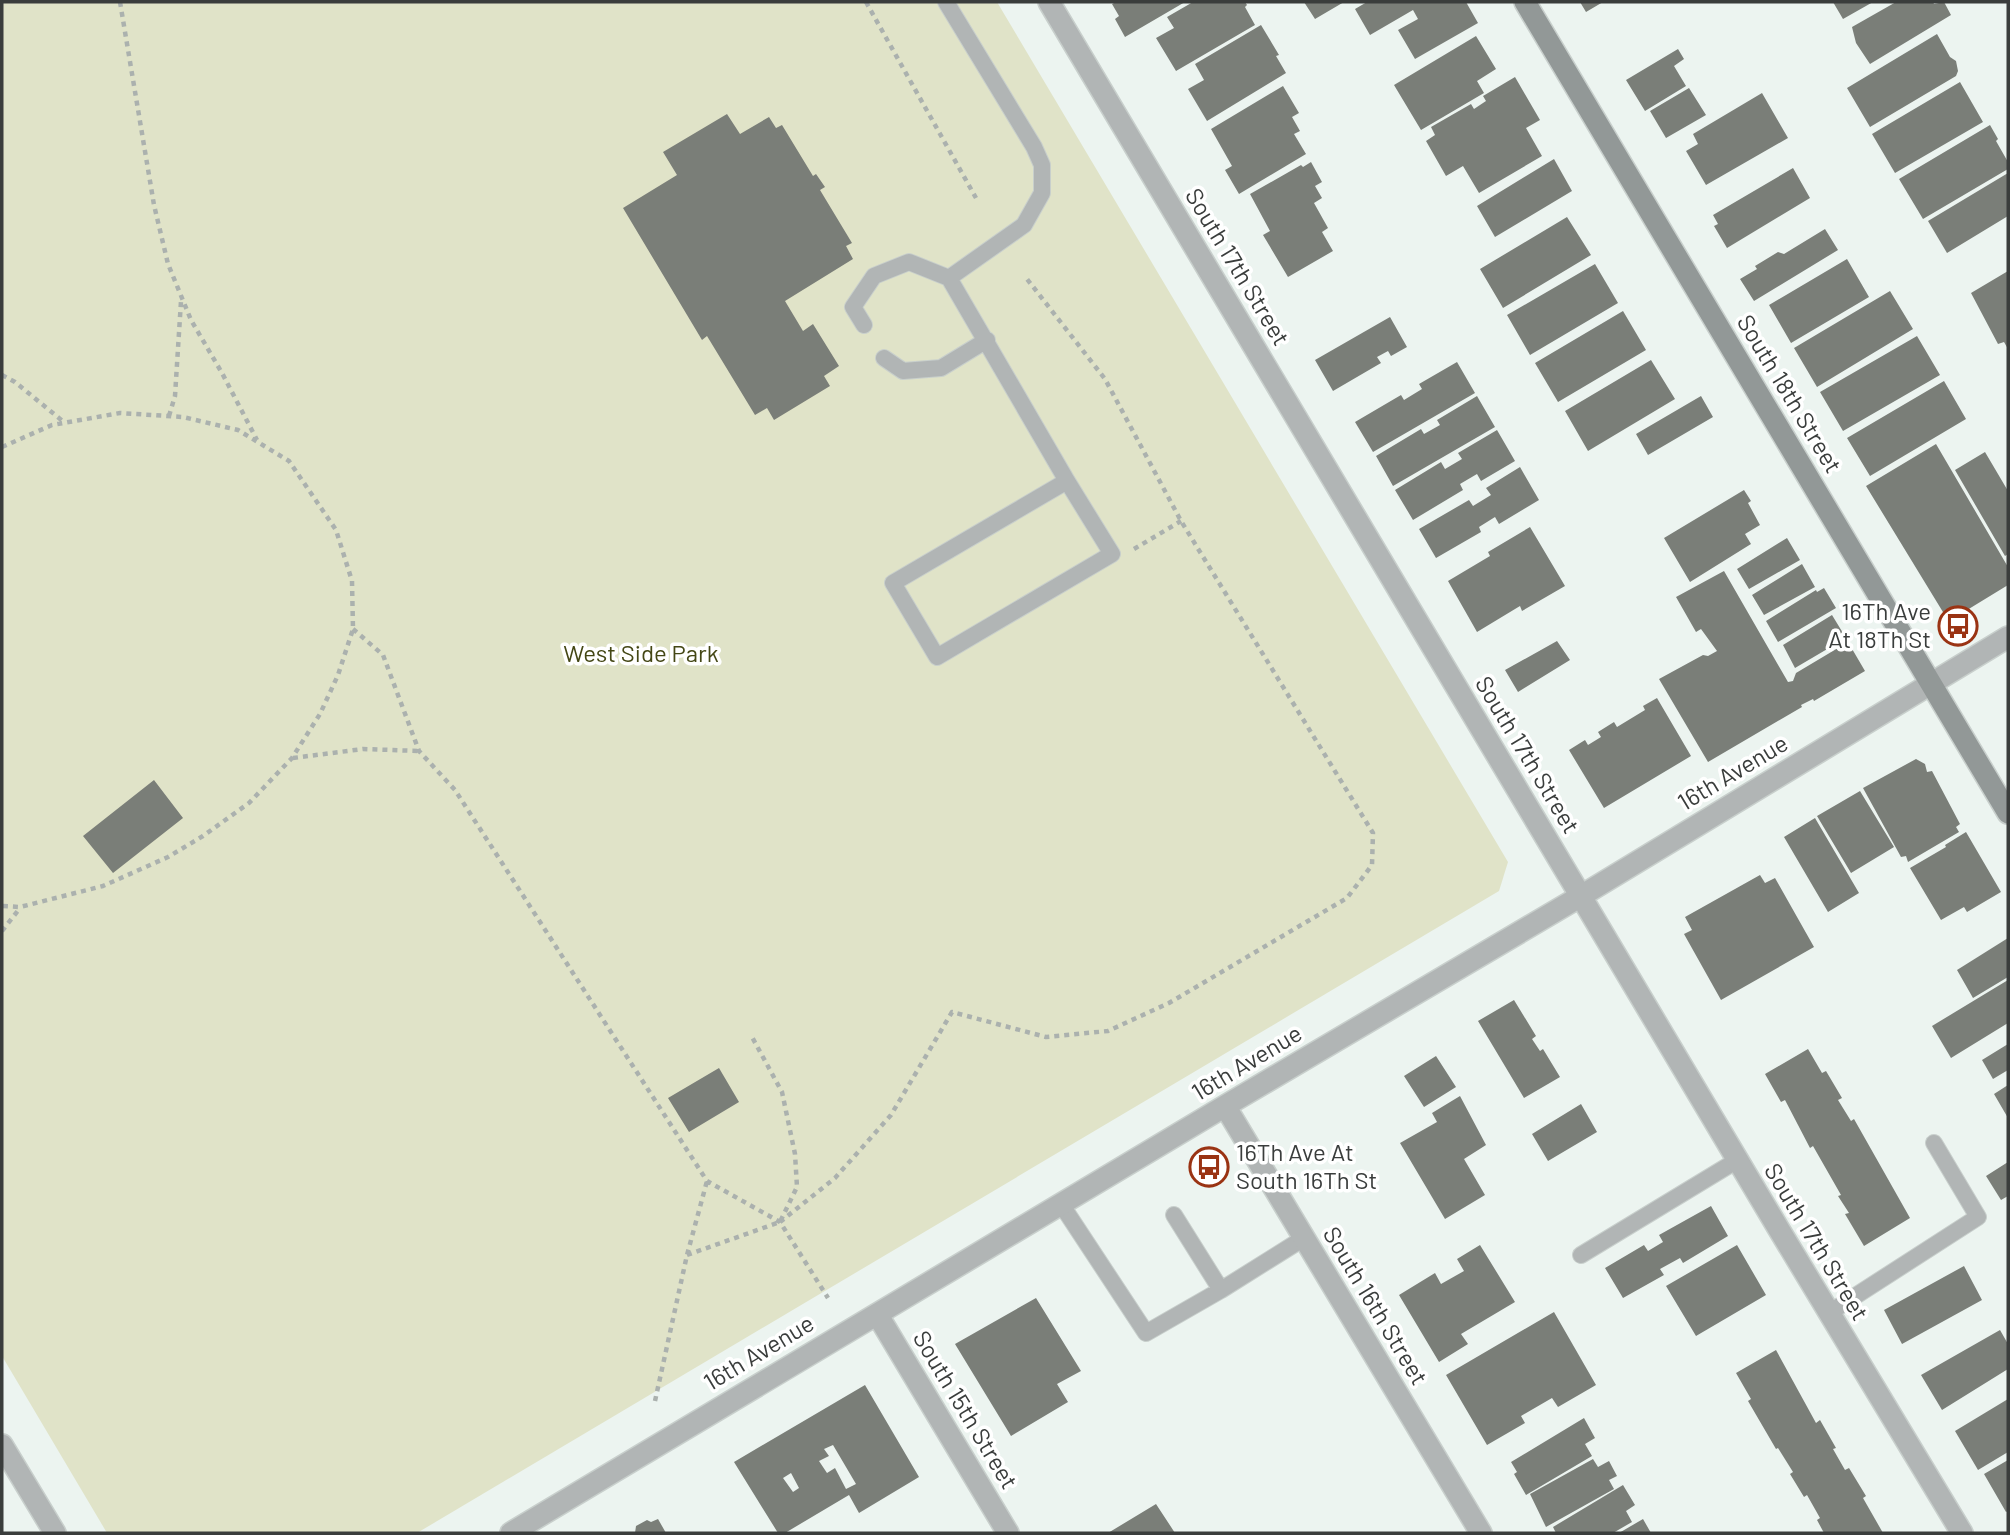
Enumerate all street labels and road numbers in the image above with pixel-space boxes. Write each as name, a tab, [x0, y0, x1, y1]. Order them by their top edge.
street label: South 17th Street	[1180, 182, 1297, 350]
street label: South 18th Street	[1732, 309, 1849, 478]
street label: South 17th Street	[1470, 670, 1587, 838]
street label: 16th Avenue	[1672, 727, 1793, 816]
street label: 16th Avenue	[1186, 1017, 1307, 1106]
street label: South 17th Street	[1759, 1157, 1876, 1325]
street label: South 16th Street	[1318, 1221, 1435, 1389]
street label: 16th Avenue	[698, 1307, 819, 1396]
street label: South 15th Street	[908, 1325, 1025, 1493]

